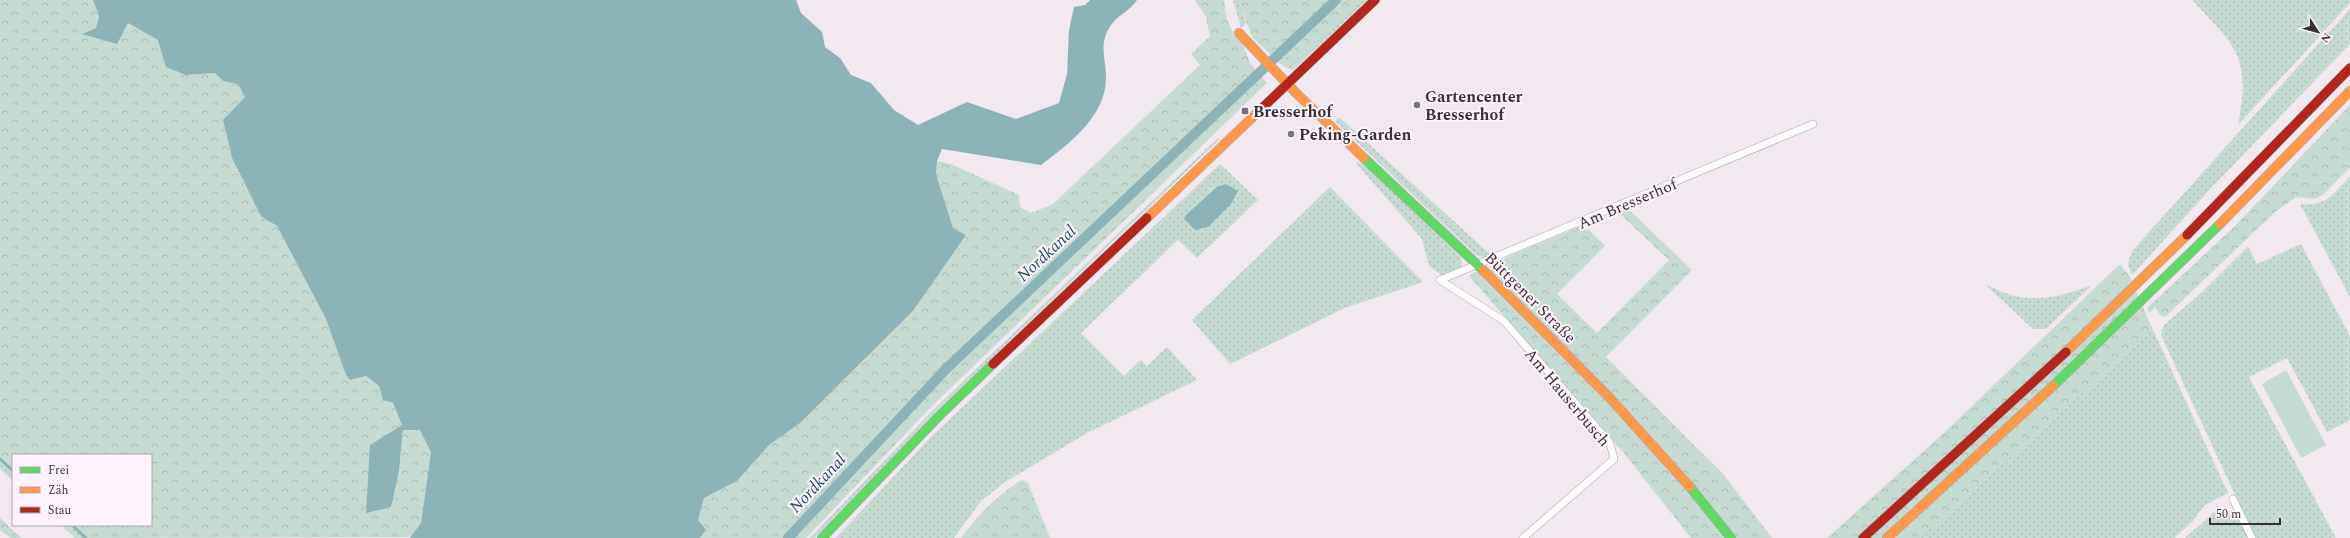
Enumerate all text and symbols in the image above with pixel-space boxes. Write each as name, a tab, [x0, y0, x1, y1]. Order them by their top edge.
north arrow	[2298, 12, 2338, 52]
text: N	[2316, 29, 2335, 46]
place label: Gartencenter Bresserhof	[1425, 85, 1523, 127]
place label: Bresserhof	[1253, 100, 1333, 124]
marker: Gartencenter Bresserhof	[1412, 100, 1422, 110]
marker: Bresserhof	[1240, 106, 1250, 116]
place label: Peking-Garden	[1299, 123, 1412, 147]
marker: Peking-Garden	[1286, 129, 1296, 139]
street label: Am Bresserhof	[1574, 172, 1682, 236]
water label: Nordkanal	[1011, 219, 1083, 288]
street label: Büttgener Straße	[1479, 247, 1581, 349]
street label: Am Hauserbusch	[1519, 343, 1616, 452]
water label: Nordkanal	[783, 447, 853, 519]
legend	[12, 454, 152, 526]
text: Frei	[48, 461, 70, 480]
text: Zäh	[48, 481, 69, 500]
scale bar	[2210, 500, 2280, 526]
text: Stau	[48, 501, 72, 520]
text: 50 m	[2216, 505, 2241, 524]

